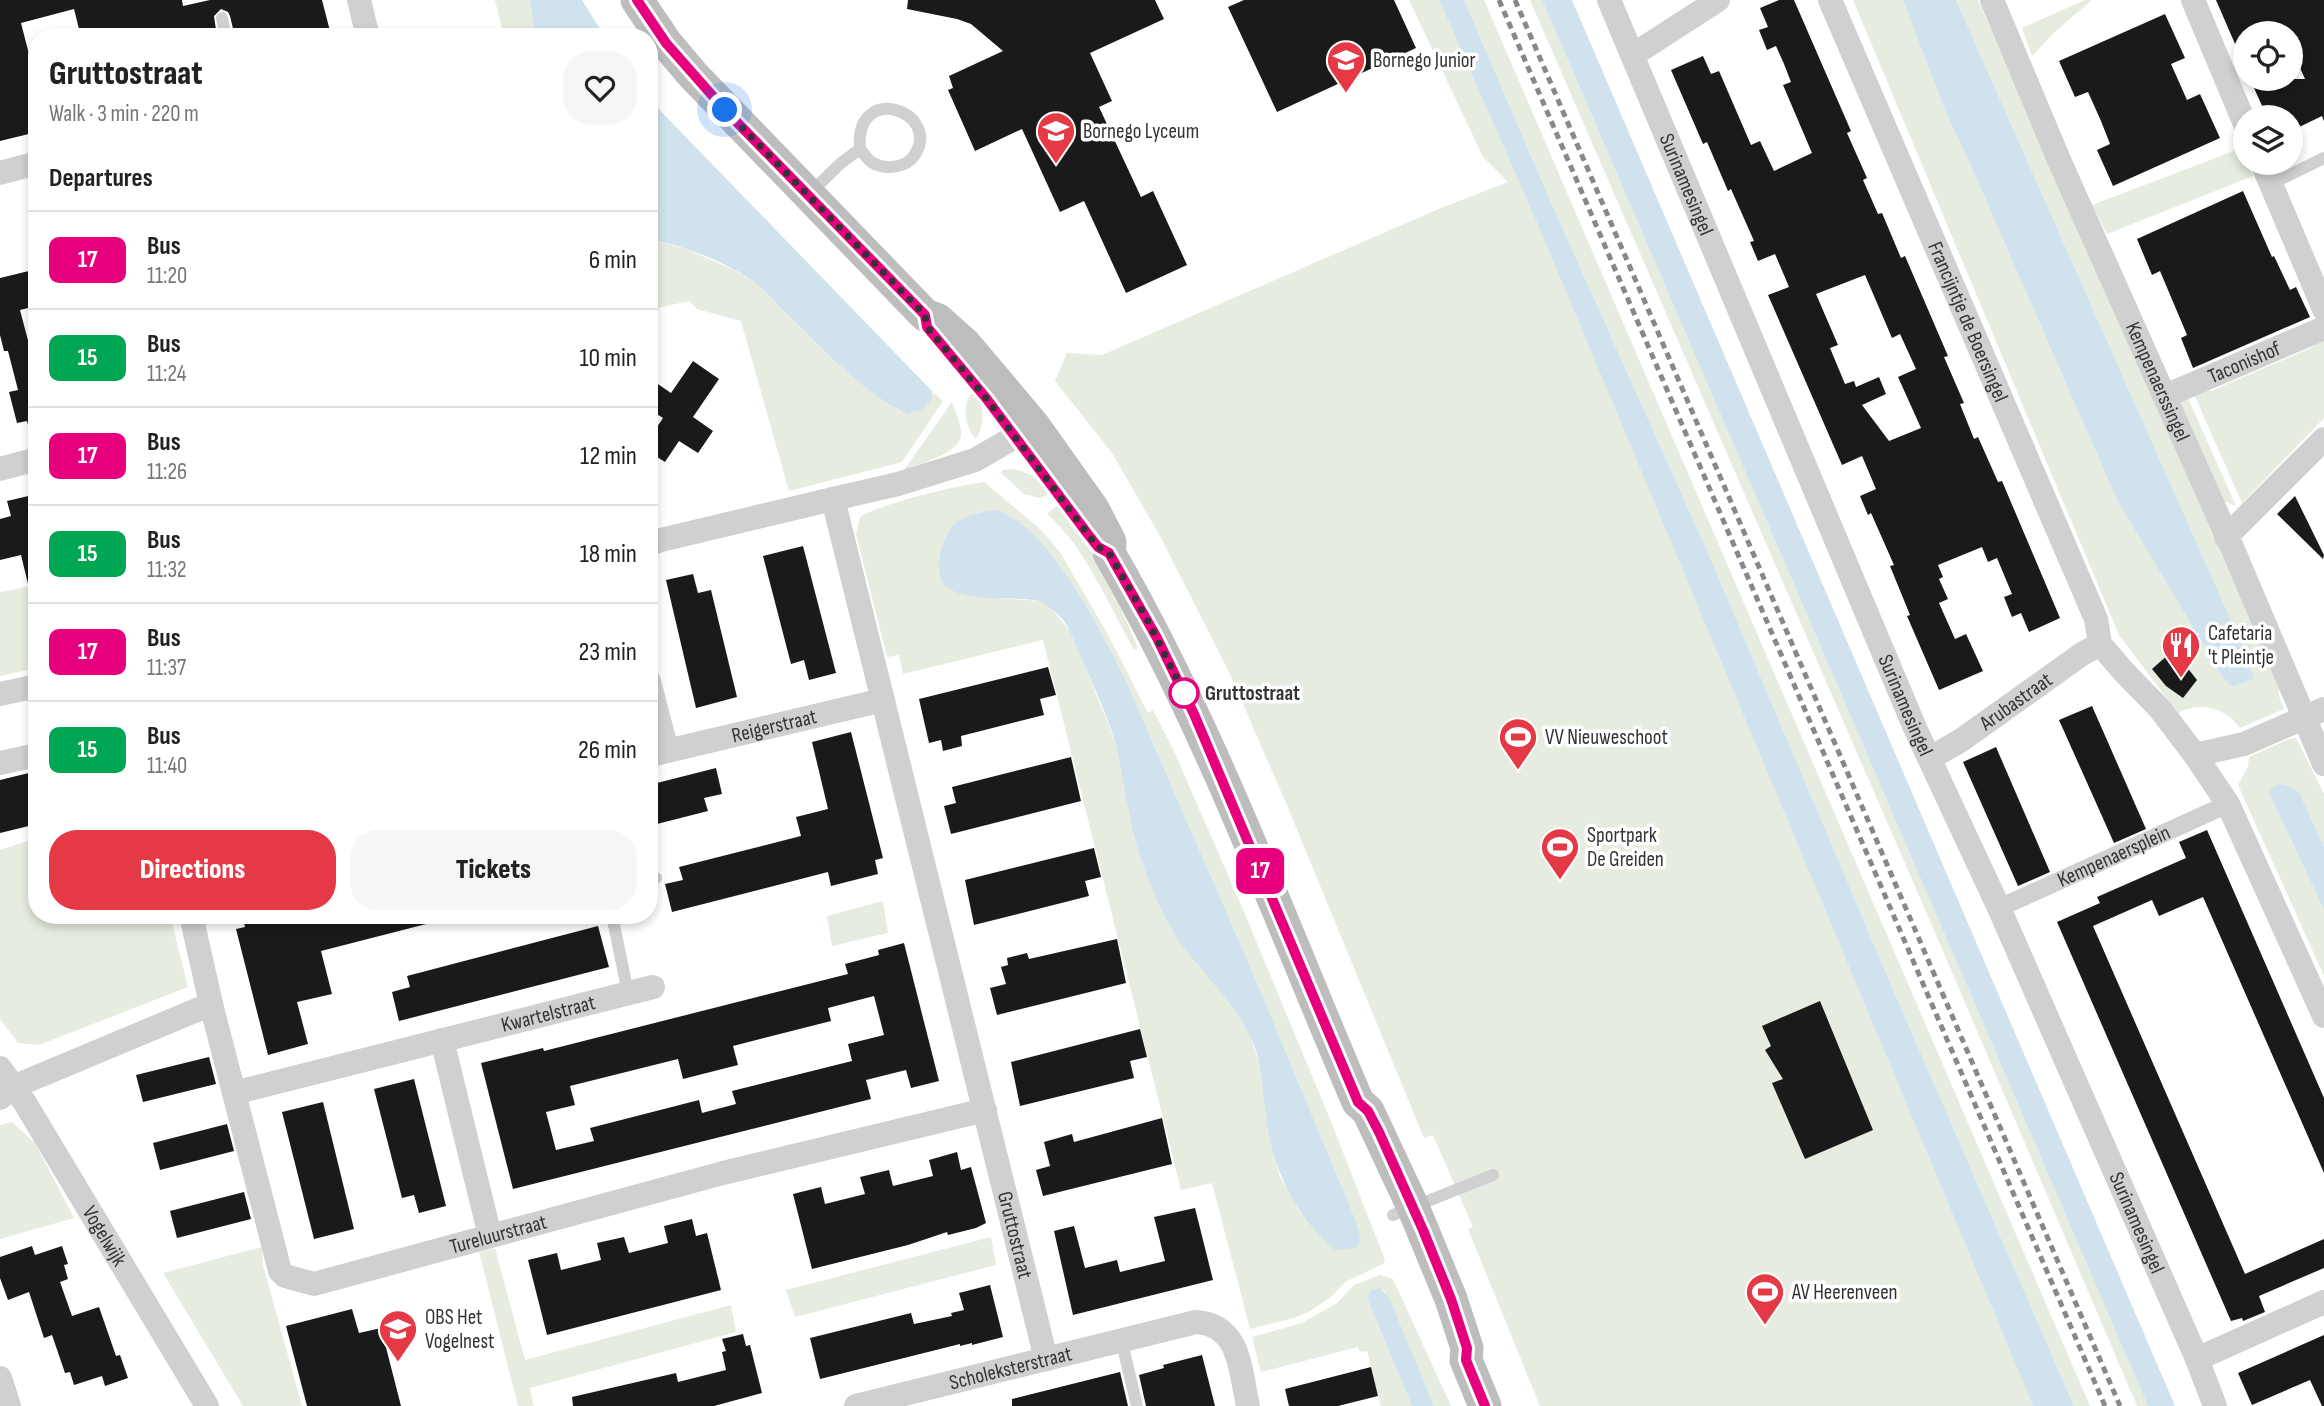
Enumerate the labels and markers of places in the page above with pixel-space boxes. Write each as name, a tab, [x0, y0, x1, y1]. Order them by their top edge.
school or university icon: Bornego Junior	[1325, 39, 1367, 94]
place label: Bornego Junior	[1373, 48, 1476, 73]
school or university icon: Bornego Lyceum	[1035, 110, 1077, 165]
place label: Bornego Lyceum	[1083, 119, 1199, 144]
place label: Cafetaria 't Pleintje	[2208, 621, 2274, 670]
restaurant icon: Cafetaria 't Pleintje	[2160, 624, 2202, 679]
marker: Gruttostraat	[1169, 678, 1199, 708]
place label: Gruttostraat	[1205, 681, 1300, 706]
sports icon: VV Nieuweschoot	[1497, 716, 1539, 771]
place label: VV Nieuweschoot	[1545, 725, 1668, 750]
place label: Sportpark De Greiden	[1587, 823, 1664, 872]
sports icon: Sportpark De Greiden	[1539, 826, 1581, 881]
sports icon: AV Heerenveen	[1744, 1271, 1786, 1326]
place label: AV Heerenveen	[1791, 1280, 1898, 1305]
place label: OBS Het Vogelnest	[425, 1305, 494, 1354]
school or university icon: OBS Het Vogelnest	[377, 1308, 419, 1363]

